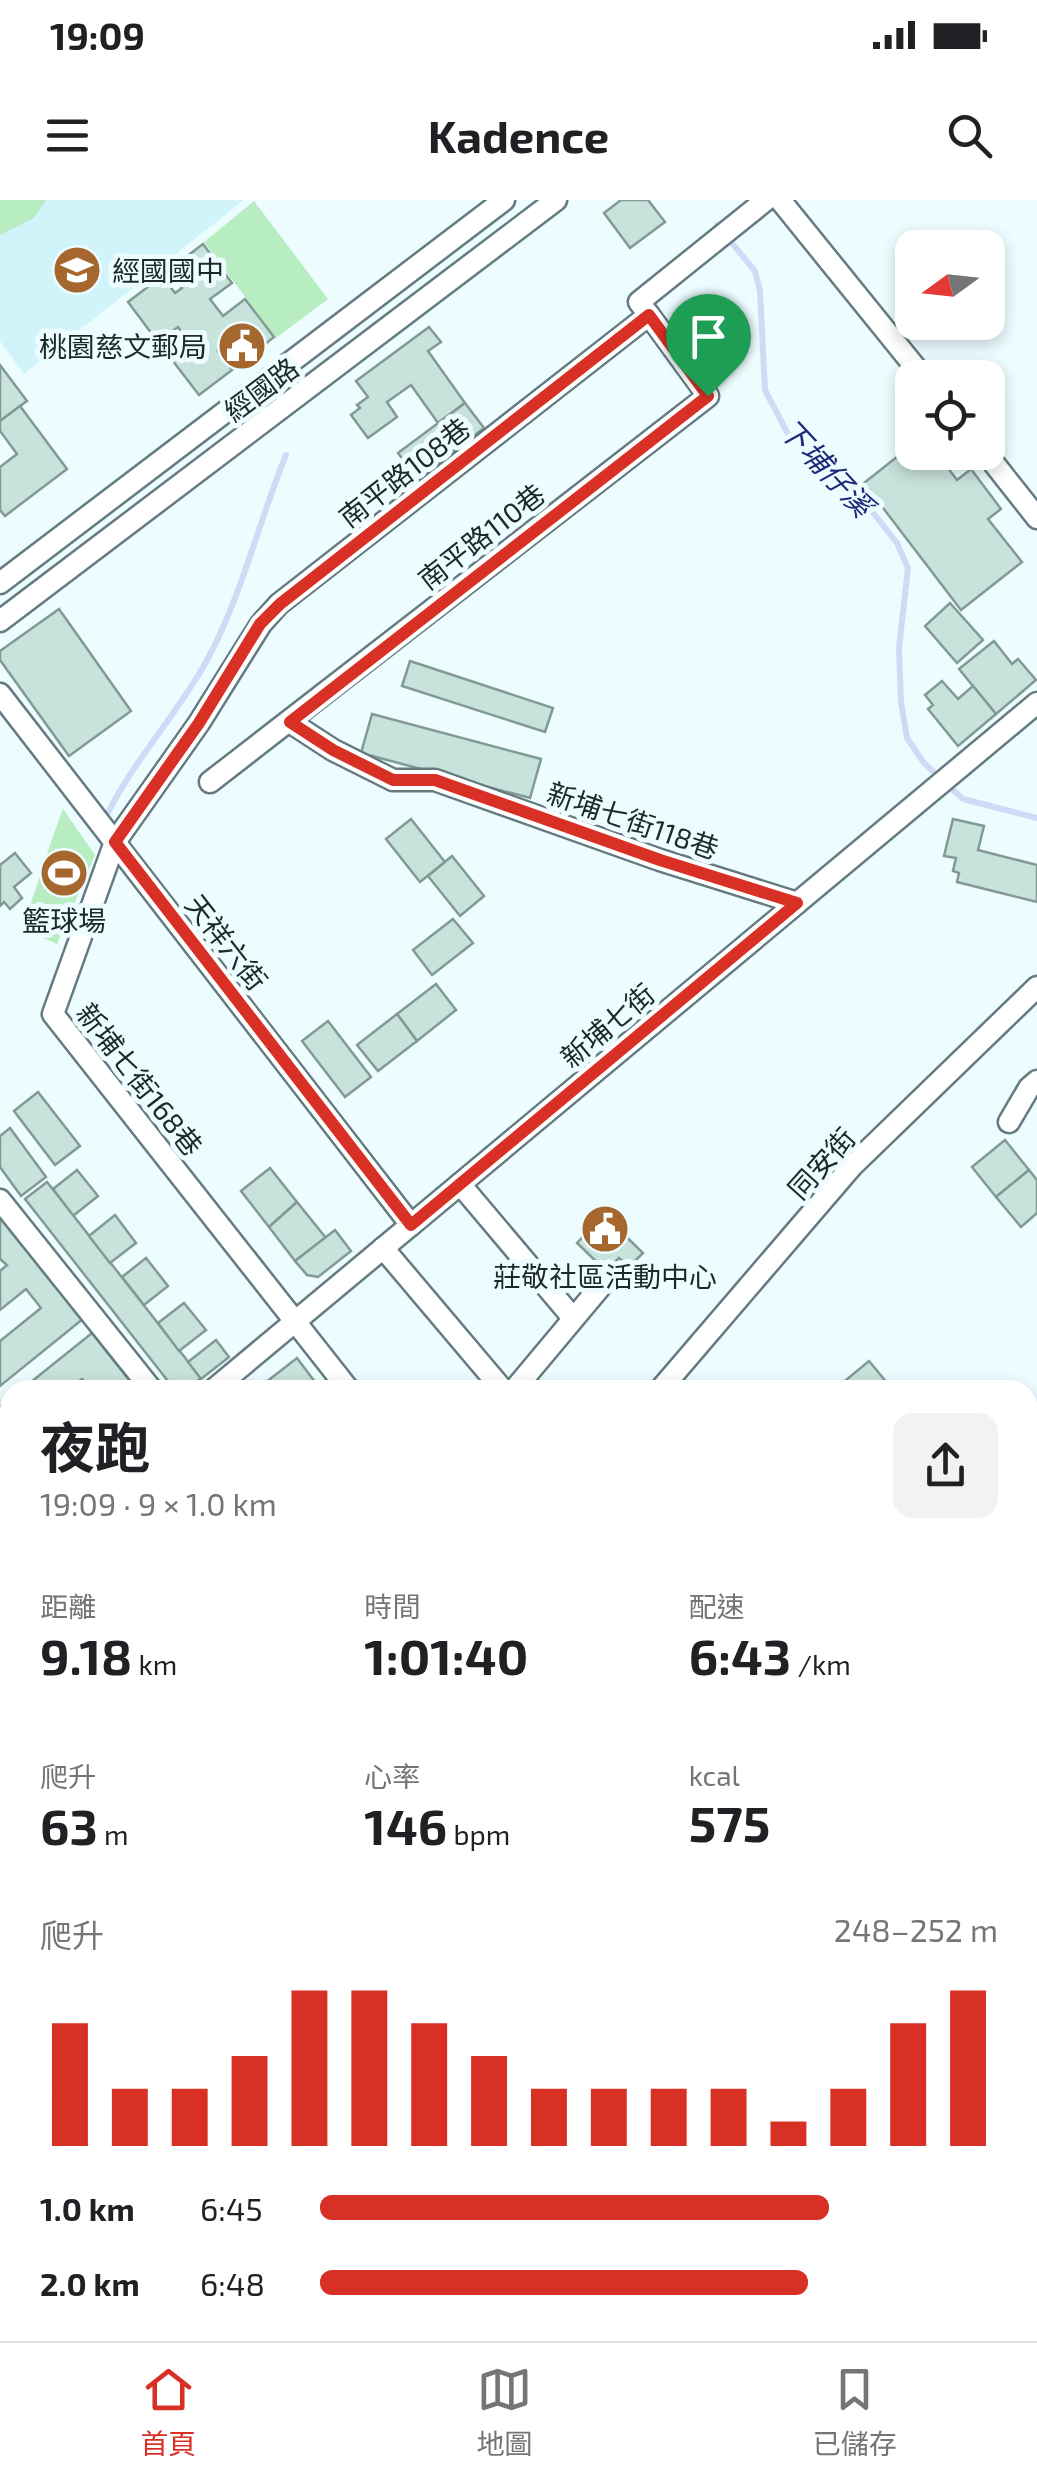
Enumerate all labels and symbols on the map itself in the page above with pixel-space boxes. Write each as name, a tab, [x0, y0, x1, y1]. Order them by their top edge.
north arrow	[895, 230, 1005, 340]
school or university icon: 經國國中	[51, 244, 103, 296]
place label: 經國國中	[112, 253, 224, 287]
pin	[666, 294, 751, 397]
public building icon: 桃園慈文郵局	[216, 320, 268, 372]
place label: 桃園慈文郵局	[39, 329, 207, 363]
street label: 經國路	[217, 350, 305, 428]
street label: 南平路108巷	[332, 410, 476, 534]
water label: 下埔仔溪	[773, 411, 884, 526]
street label: 南平路110巷	[411, 476, 551, 596]
street label: 新埔七街118巷	[543, 775, 723, 865]
sports icon: 籃球場	[38, 847, 90, 899]
street label: 天祥六街	[179, 887, 275, 997]
place label: 籃球場	[22, 903, 106, 937]
street label: 新埔七街	[553, 976, 661, 1074]
street label: 新埔七街168巷	[70, 996, 210, 1162]
street label: 同安街	[780, 1120, 862, 1206]
public building icon: 莊敬社區活動中心	[579, 1203, 631, 1255]
place label: 莊敬社區活動中心	[493, 1259, 717, 1293]

